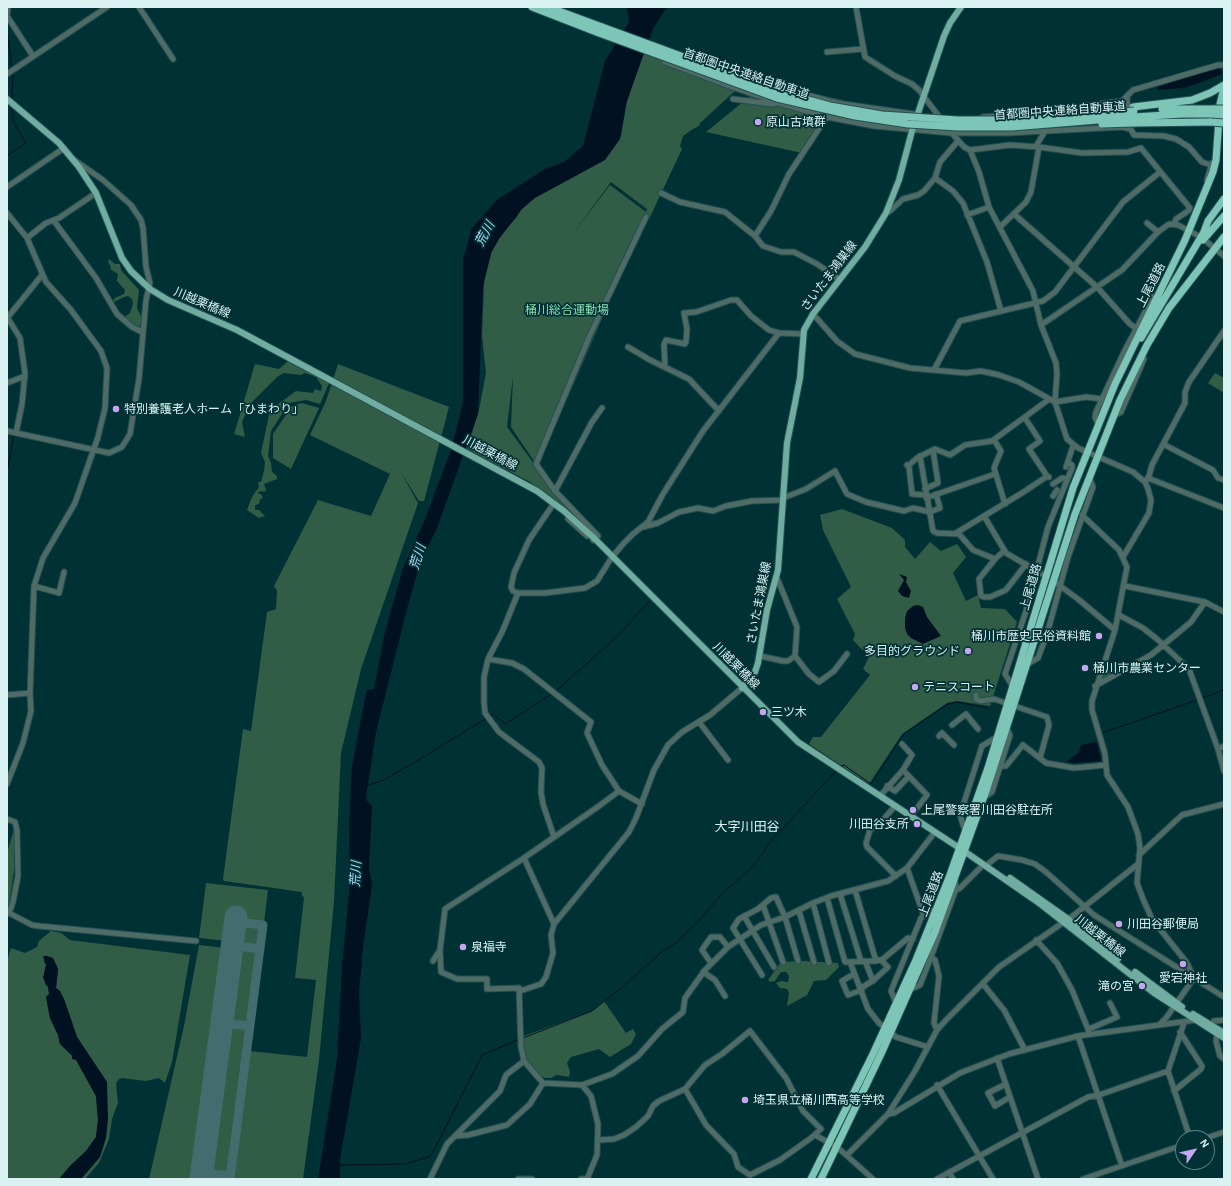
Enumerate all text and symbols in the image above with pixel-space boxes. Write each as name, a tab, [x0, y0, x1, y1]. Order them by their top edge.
street label: 首都圏中央連絡自動車道	[681, 46, 811, 102]
street label: 首都圏中央連絡自動車道	[994, 99, 1126, 123]
place label: 原山古墳群	[766, 115, 826, 129]
marker: 原山古墳群	[753, 117, 763, 127]
water label: 荒川	[472, 219, 498, 249]
street label: さいたま鴻巣線	[798, 238, 860, 314]
street label: 上尾道路	[1134, 260, 1168, 310]
street label: 川越栗橋線	[172, 285, 232, 321]
park label: 桶川総合運動場	[525, 303, 609, 317]
place label: 特別養護老人ホーム「ひまわり」	[124, 402, 304, 416]
marker: 特別養護老人ホーム「ひまわり」	[111, 404, 121, 414]
street label: 川越栗橋線	[460, 433, 520, 473]
water label: 荒川	[407, 542, 429, 572]
street label: さいたま鴻巣線	[744, 560, 774, 646]
street label: 上尾道路	[1017, 562, 1045, 612]
place label: 桶川市歴史民俗資料館	[971, 629, 1091, 643]
marker: 桶川市歴史民俗資料館	[1094, 631, 1104, 641]
street label: 川越栗橋線	[710, 640, 762, 692]
place label: 多目的グラウンド	[864, 644, 960, 658]
marker: 多目的グラウンド	[963, 646, 973, 656]
place label: 桶川市農業センター	[1093, 661, 1201, 675]
marker: 桶川市農業センター	[1080, 663, 1090, 673]
place label: テニスコート	[923, 680, 995, 694]
marker: テニスコート	[910, 682, 920, 692]
place label: 三ツ木	[771, 705, 807, 719]
marker: 三ツ木	[758, 707, 768, 717]
place label: 上尾警察署川田谷駐在所	[921, 803, 1053, 817]
marker: 上尾警察署川田谷駐在所	[908, 805, 918, 815]
place label: 川田谷支所	[849, 817, 909, 831]
district label: 大字川田谷	[715, 819, 779, 835]
marker: 川田谷支所	[912, 819, 922, 829]
water label: 荒川	[348, 861, 364, 887]
street label: 上尾道路	[916, 869, 946, 919]
street label: 川越栗橋線	[1072, 912, 1128, 960]
place label: 川田谷郵便局	[1127, 917, 1199, 931]
marker: 川田谷郵便局	[1114, 919, 1124, 929]
place label: 泉福寺	[471, 940, 507, 954]
marker: 泉福寺	[458, 942, 468, 952]
marker: 愛宕神社	[1178, 959, 1188, 969]
place label: 愛宕神社	[1159, 971, 1207, 985]
place label: 滝の宮	[1098, 979, 1134, 993]
marker: 滝の宮	[1137, 981, 1147, 991]
place label: 埼玉県立桶川西高等学校	[753, 1093, 885, 1107]
marker: 埼玉県立桶川西高等学校	[740, 1095, 750, 1105]
north arrow	[1175, 1130, 1215, 1170]
text: N	[1198, 1137, 1211, 1150]

